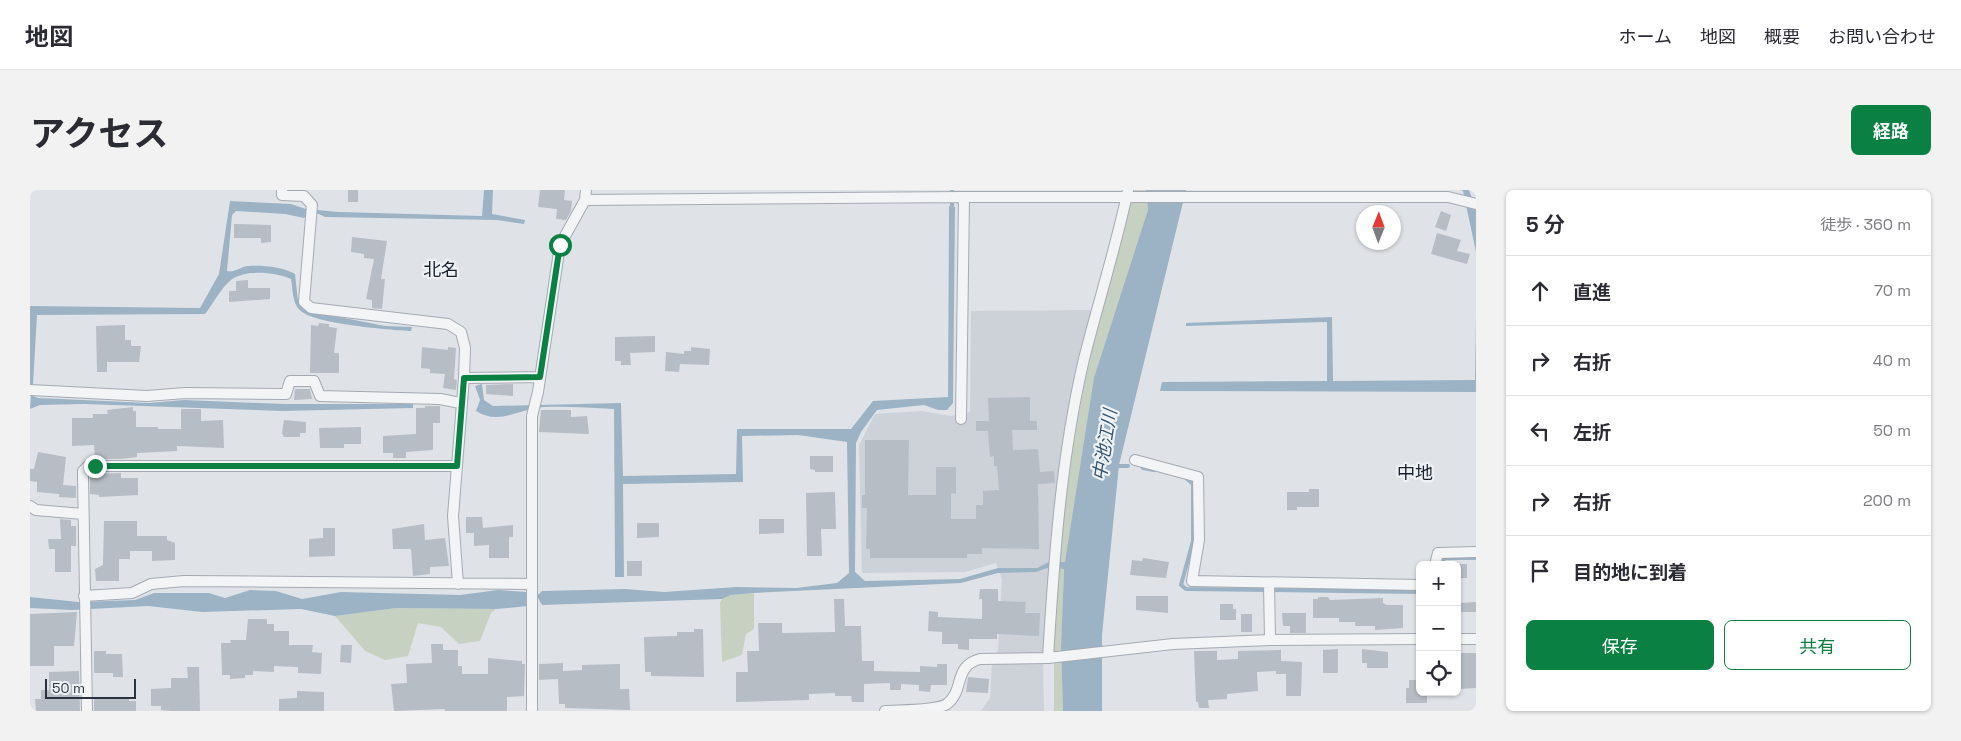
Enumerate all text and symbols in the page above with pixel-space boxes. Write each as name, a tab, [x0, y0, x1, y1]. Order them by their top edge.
text: 地図	[25, 21, 73, 52]
text: ホーム	[1619, 25, 1672, 48]
text: 地図	[1700, 25, 1736, 48]
text: 概要	[1764, 25, 1800, 48]
text: お問い合わせ	[1828, 25, 1936, 48]
button: 経路	[1851, 105, 1931, 155]
text: アクセス	[30, 112, 168, 156]
north arrow	[1356, 205, 1401, 250]
text: 5 分	[1526, 211, 1565, 238]
text: 徒歩 · 360 m	[1820, 214, 1911, 235]
route start	[549, 234, 572, 257]
district label: 北名	[423, 258, 459, 281]
icon: ahead	[1526, 277, 1554, 305]
text: 直進	[1573, 280, 1611, 305]
text: 70 m	[1874, 280, 1911, 301]
icon: right	[1526, 347, 1554, 375]
text: 右折	[1573, 350, 1611, 375]
text: 40 m	[1873, 350, 1911, 371]
water label: 中池江川	[1088, 406, 1122, 482]
icon: left	[1526, 417, 1554, 445]
text: 左折	[1573, 420, 1611, 445]
text: 50 m	[1873, 420, 1911, 441]
route end	[84, 455, 107, 478]
district label: 中地	[1397, 461, 1433, 484]
icon: right	[1526, 487, 1554, 515]
text: 右折	[1573, 490, 1611, 515]
text: 200 m	[1863, 490, 1911, 511]
icon: arrive	[1526, 557, 1554, 585]
text: 目的地に到着	[1573, 560, 1687, 585]
map controls	[1416, 561, 1461, 696]
button: +	[1416, 561, 1461, 606]
button: −	[1416, 606, 1461, 651]
button: 保存	[1526, 620, 1714, 670]
button: 共有	[1724, 620, 1911, 670]
button: locate	[1416, 651, 1461, 696]
scale bar	[45, 676, 136, 699]
text: 50 m	[52, 679, 85, 697]

